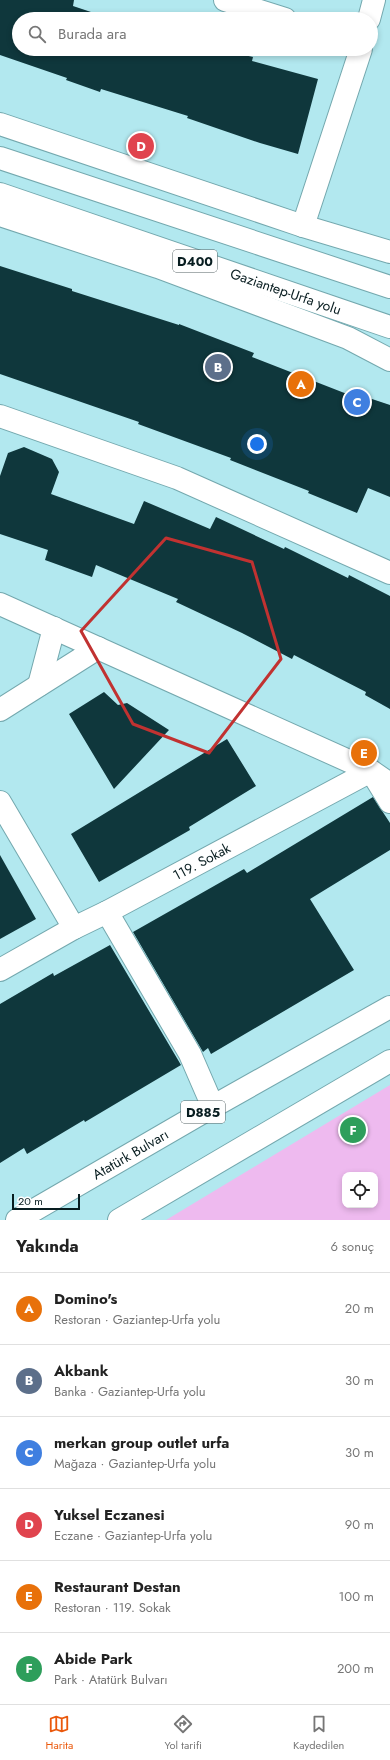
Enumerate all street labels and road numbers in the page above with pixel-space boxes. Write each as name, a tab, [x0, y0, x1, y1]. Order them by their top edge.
road number: D400	[173, 250, 217, 272]
street label: Gaziantep-Urfa yolu	[228, 263, 344, 320]
street label: 119. Sokak	[169, 838, 235, 885]
road number: D885	[181, 1101, 225, 1123]
street label: Atatürk Bulvarı	[89, 1124, 172, 1184]

